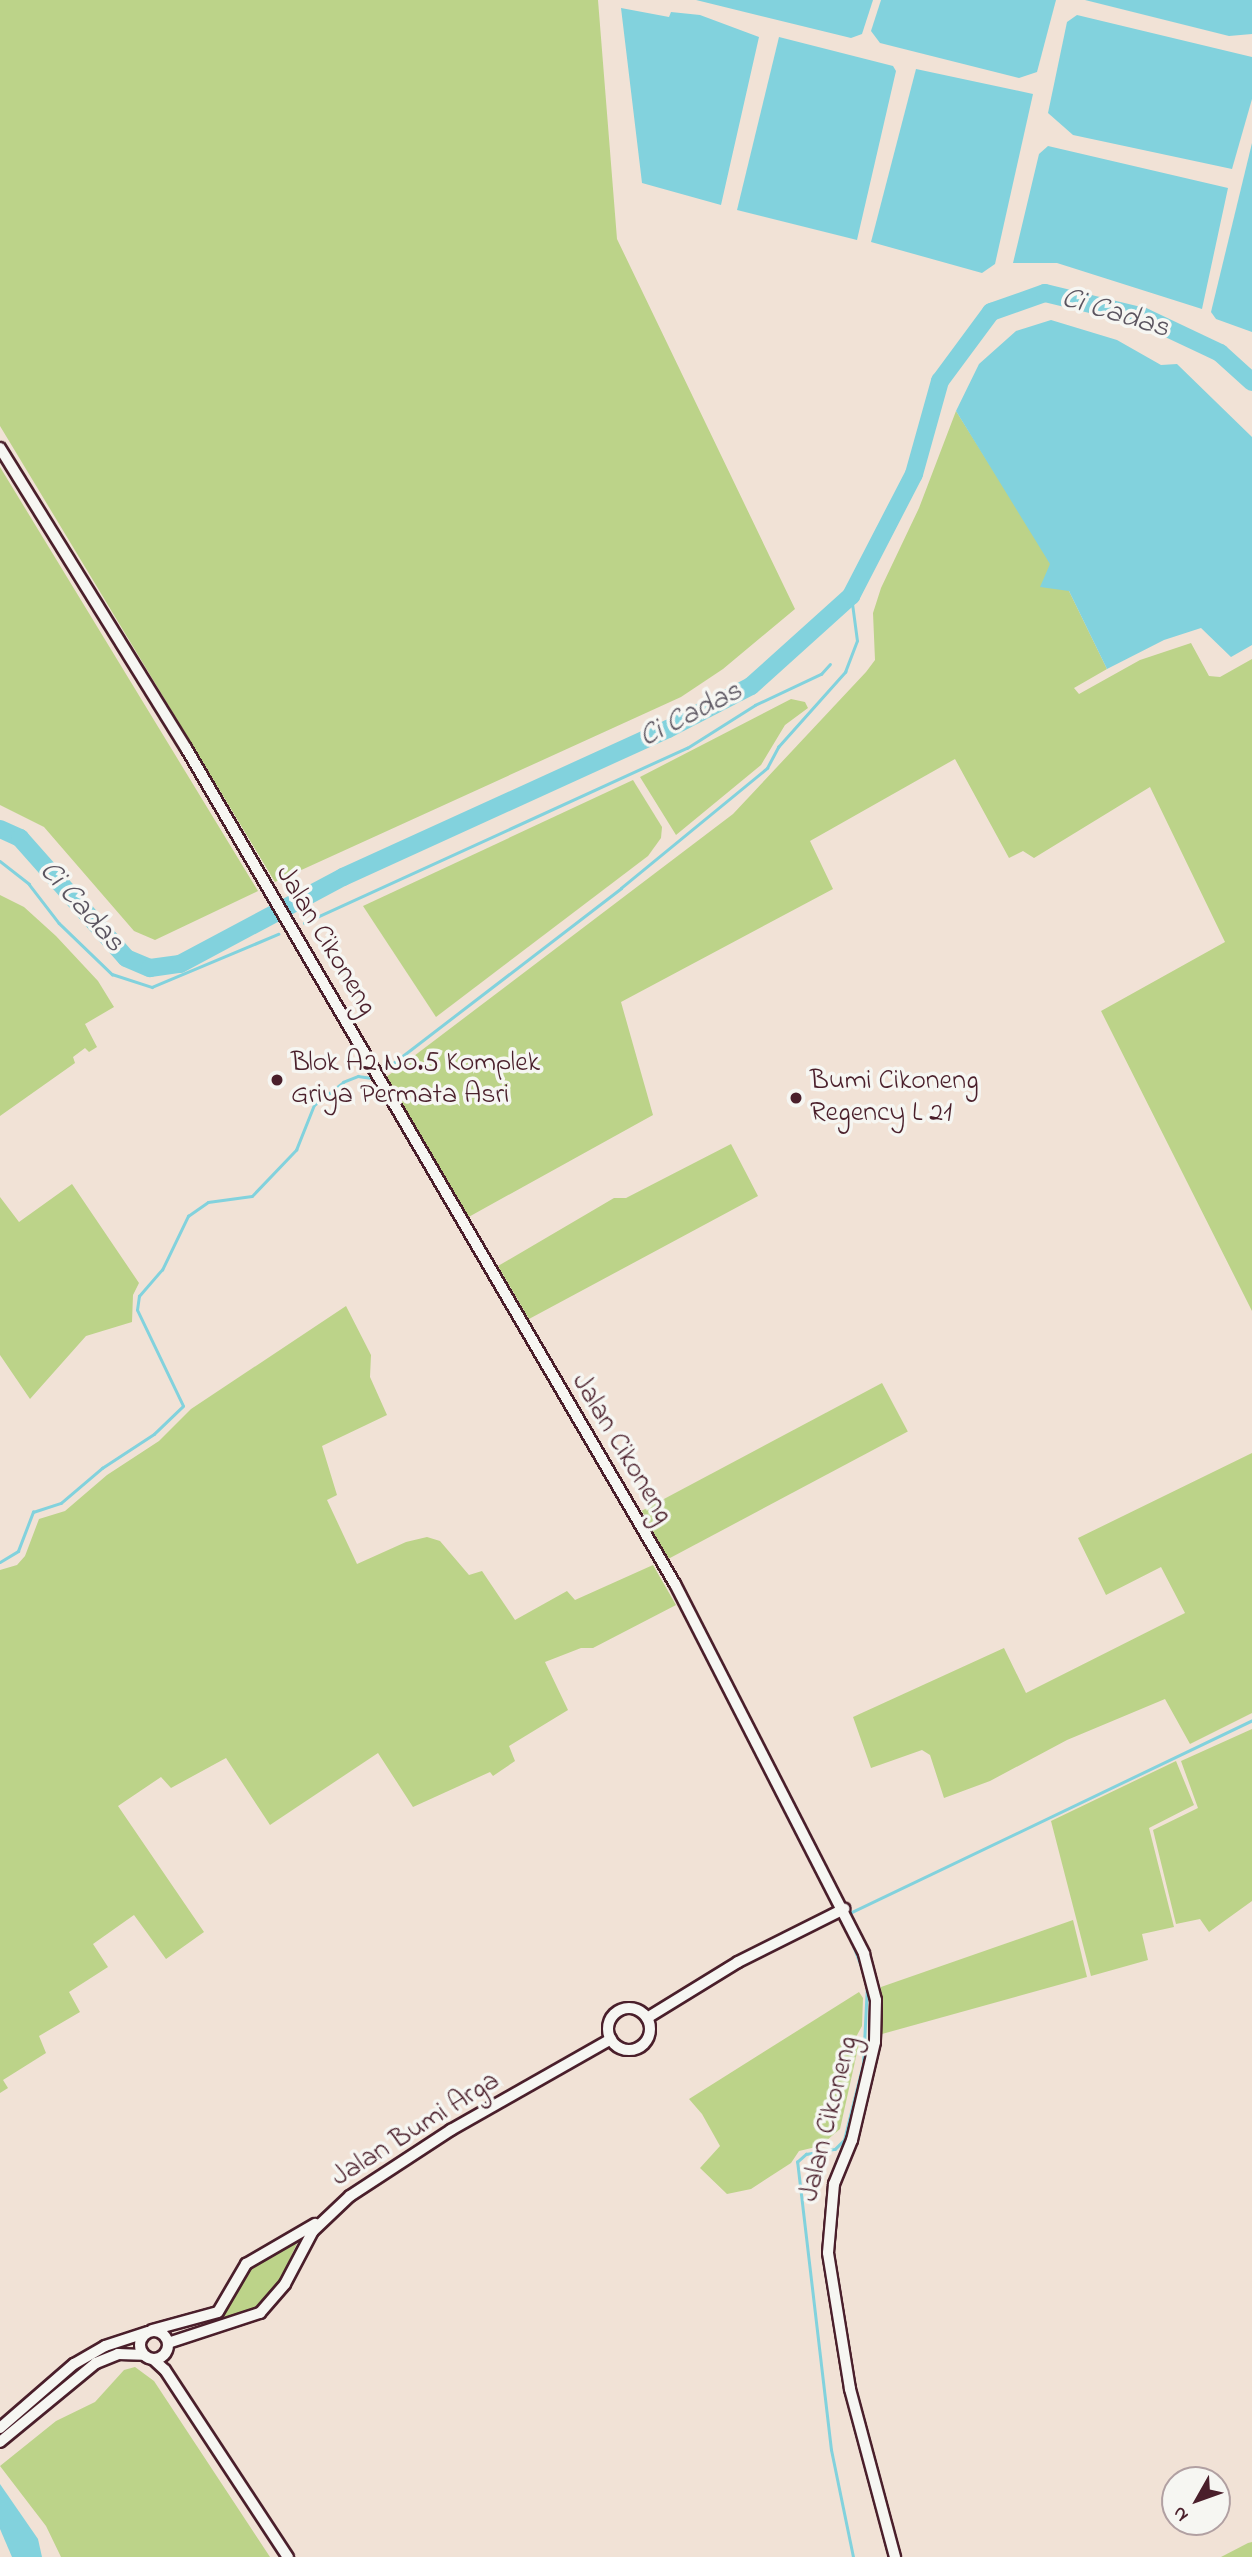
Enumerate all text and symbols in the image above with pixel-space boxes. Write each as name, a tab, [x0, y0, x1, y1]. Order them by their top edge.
water label: Ci Cadas	[1057, 281, 1173, 347]
water label: Ci Cadas	[634, 674, 748, 756]
water label: Ci Cadas	[31, 854, 131, 960]
street label: Jalan Cikoneng	[267, 860, 383, 1022]
place label: Blok A2 No.5 Komplek Griya Permata Asri	[291, 1047, 540, 1113]
place label: Bumi Cikoneng Regency L 21	[810, 1065, 979, 1131]
marker: Blok A2 No.5 Komplek Griya Permata Asri	[269, 1072, 285, 1088]
marker: Bumi Cikoneng Regency L 21	[788, 1090, 804, 1106]
street label: Jalan Cikoneng	[563, 1368, 679, 1530]
street label: Jalan Cikoneng	[793, 2033, 867, 2205]
street label: Jalan Bumi Arga	[326, 2065, 506, 2195]
north arrow	[1161, 2466, 1231, 2536]
text: N	[1167, 2500, 1196, 2527]

